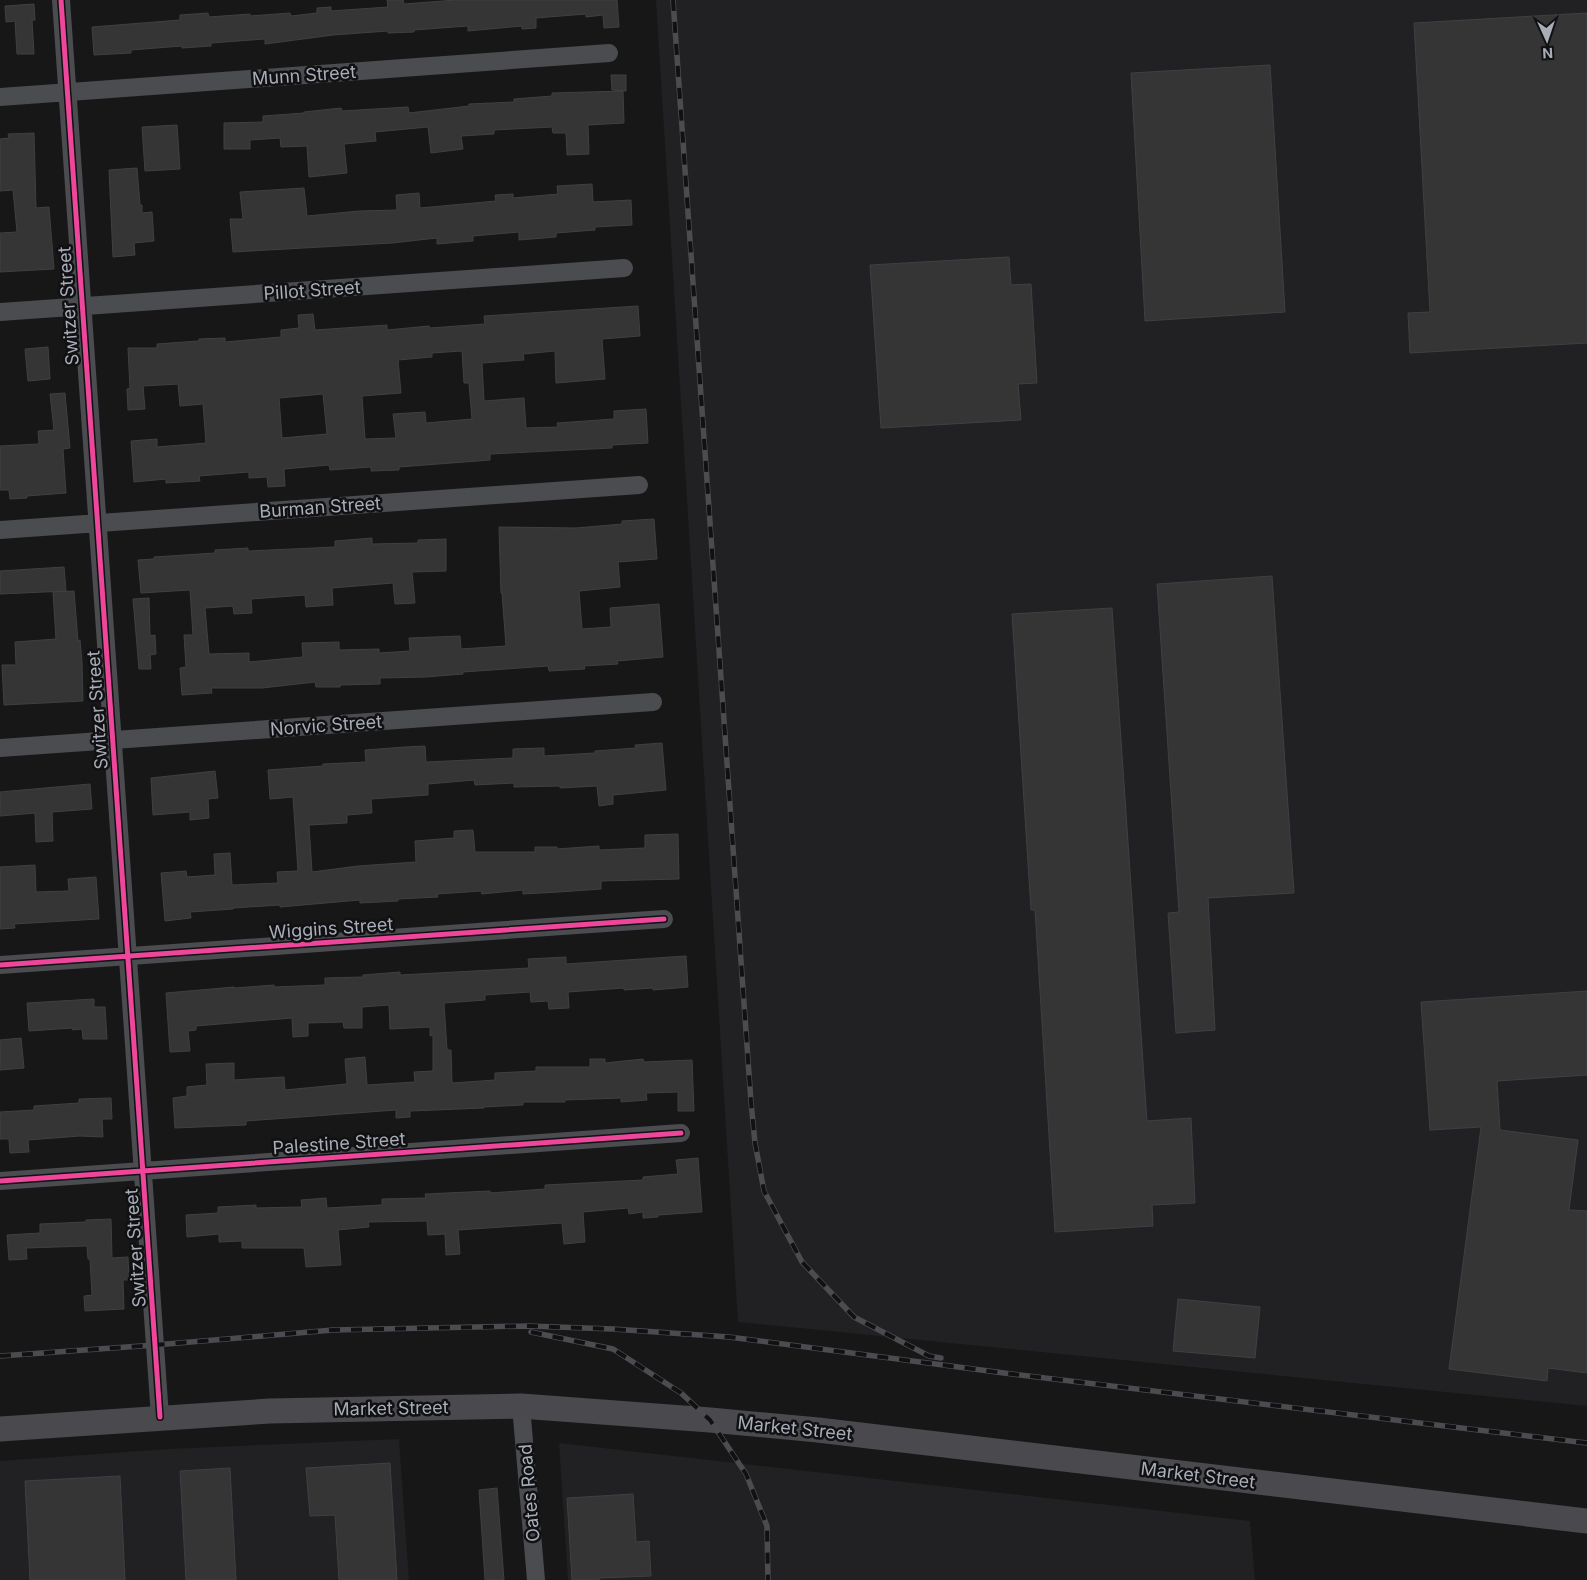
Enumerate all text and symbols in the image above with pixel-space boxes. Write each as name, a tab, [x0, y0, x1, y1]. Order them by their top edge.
north arrow	[1522, 15, 1572, 65]
text: N	[1542, 45, 1553, 62]
street label: Munn Street	[251, 61, 357, 89]
street label: Switzer Street	[53, 246, 83, 366]
street label: Pillot Street	[263, 276, 361, 304]
street label: Burman Street	[258, 492, 382, 522]
street label: Switzer Street	[82, 650, 112, 770]
street label: Norvic Street	[269, 711, 383, 739]
street label: Wiggins Street	[268, 913, 394, 943]
street label: Palestine Street	[272, 1128, 406, 1158]
street label: Switzer Street	[120, 1188, 150, 1308]
street label: Market Street	[333, 1396, 449, 1420]
street label: Market Street	[737, 1412, 853, 1444]
street label: Oates Road	[514, 1443, 544, 1543]
street label: Market Street	[1140, 1458, 1257, 1492]

